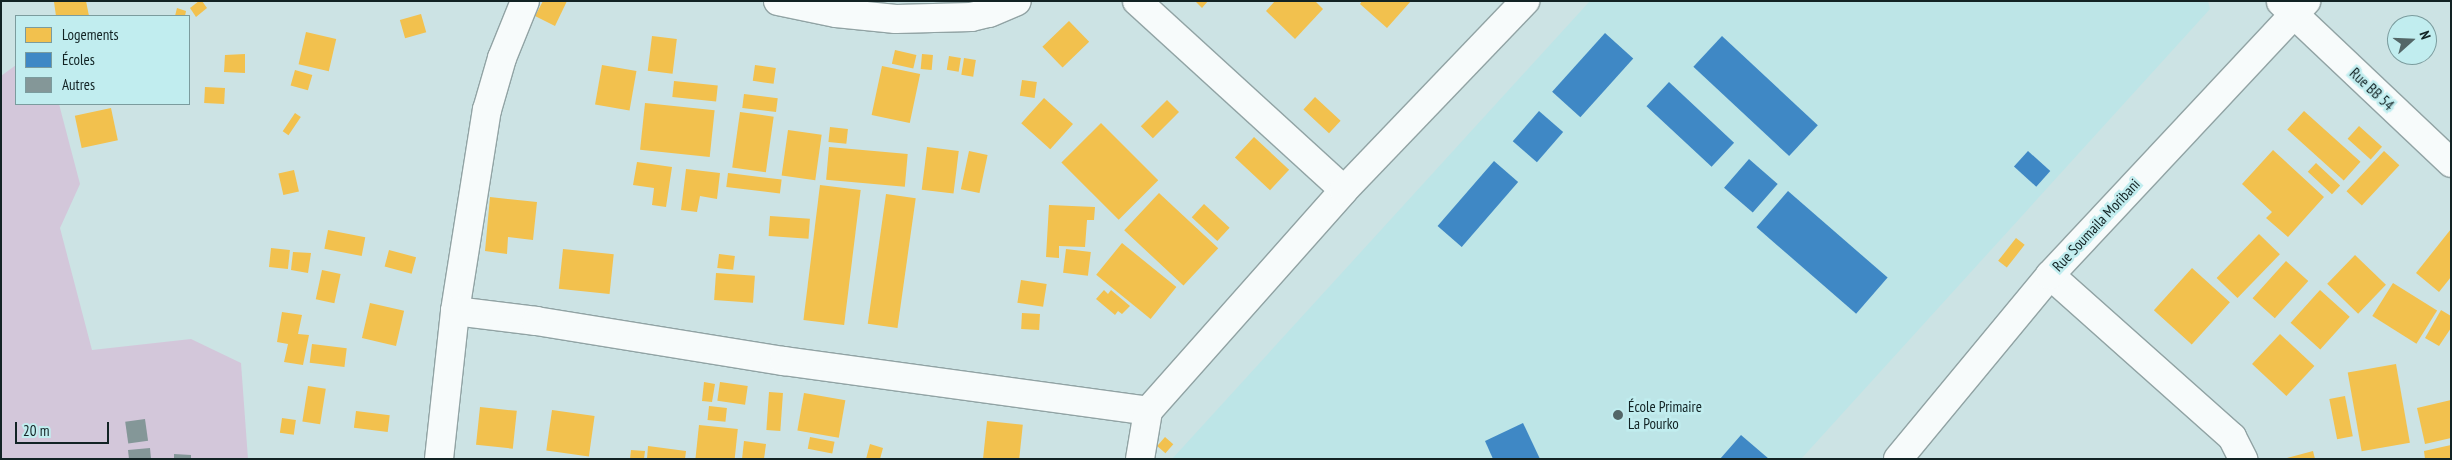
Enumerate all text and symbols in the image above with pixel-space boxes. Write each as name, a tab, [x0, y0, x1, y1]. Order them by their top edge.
legend	[15, 15, 190, 105]
north arrow	[2387, 15, 2437, 65]
text: Logements	[62, 25, 118, 44]
text: N	[2415, 29, 2435, 42]
text: Écoles	[62, 50, 95, 69]
street label: Rue BB 54	[2346, 64, 2398, 114]
text: Autres	[62, 75, 95, 94]
street label: Rue Soumaila Moribani	[2049, 175, 2143, 275]
place label: École Primaire La Pourko	[1628, 397, 1702, 432]
marker: École Primaire La Pourko	[1612, 409, 1624, 421]
scale bar	[18, 412, 111, 444]
text: 20 m	[23, 421, 49, 440]

